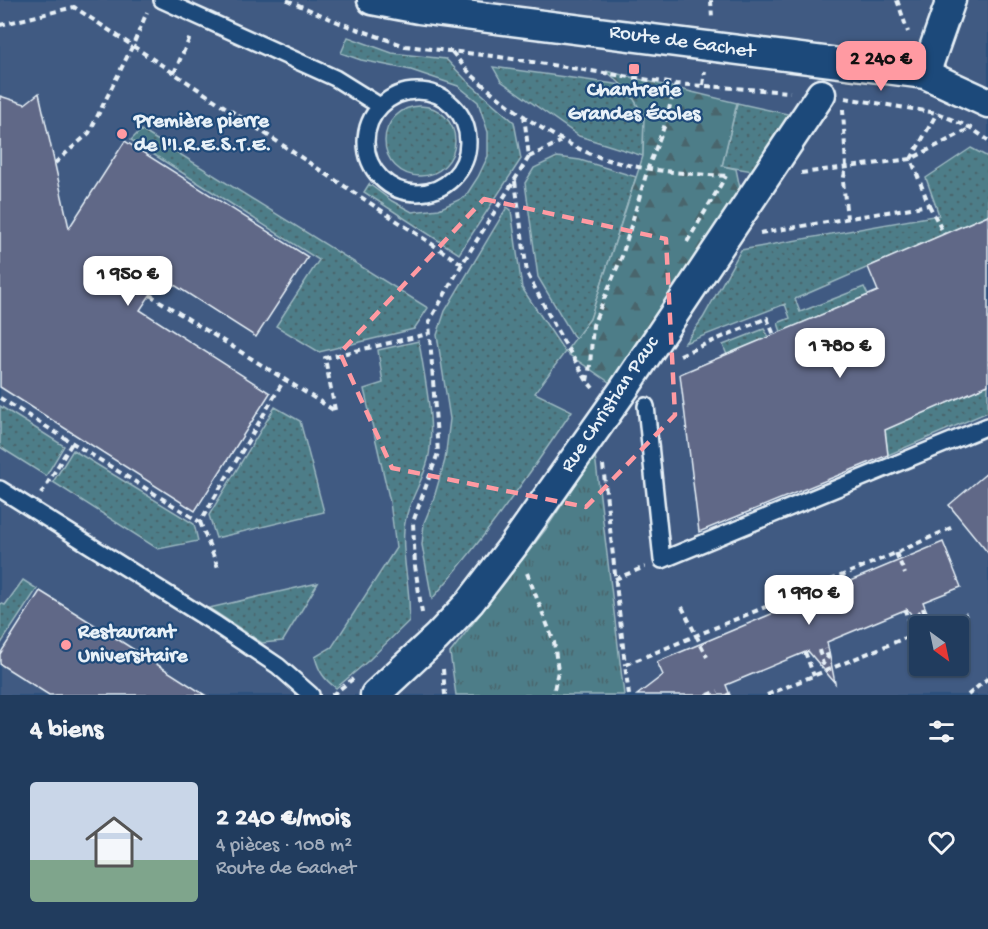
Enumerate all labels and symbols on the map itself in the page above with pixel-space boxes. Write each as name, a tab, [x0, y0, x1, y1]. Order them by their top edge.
street label: Route de Gachet	[607, 20, 759, 66]
pin: 2 240 €	[826, 41, 936, 92]
marker: Chantrerie Grandes Écoles	[627, 62, 641, 76]
place label: Chantrerie Grandes Écoles	[568, 79, 702, 128]
place label: Première pierre de l'I.R.E.S.T.E.	[133, 110, 272, 159]
marker: Première pierre de l'I.R.E.S.T.E.	[115, 127, 129, 141]
pin: 1 950 €	[73, 256, 183, 307]
pin: 1 780 €	[785, 328, 895, 379]
street label: Rue Christian Pauc	[556, 331, 666, 478]
pin: 1 990 €	[754, 575, 864, 626]
north arrow	[909, 616, 969, 676]
place label: Restaurant Universitaire	[77, 621, 189, 670]
marker: Restaurant Universitaire	[59, 638, 73, 652]

